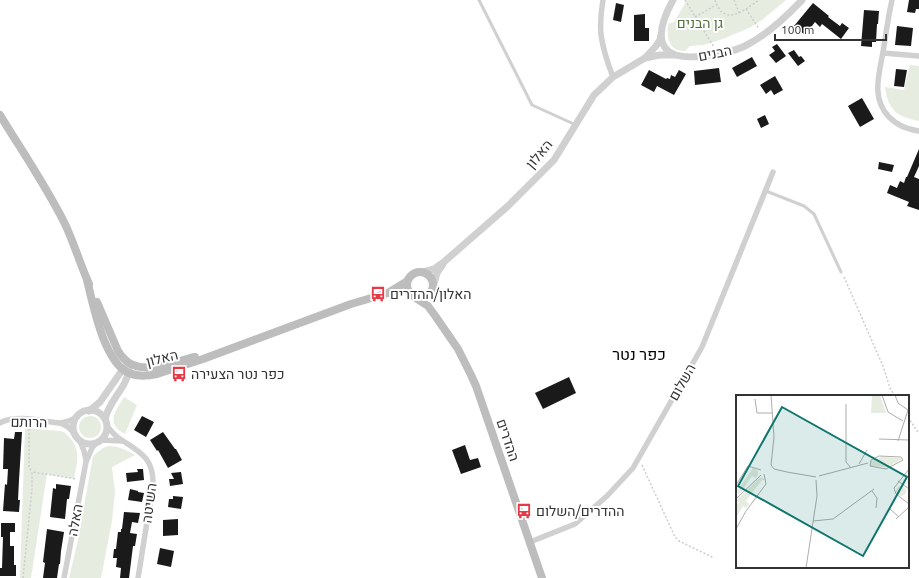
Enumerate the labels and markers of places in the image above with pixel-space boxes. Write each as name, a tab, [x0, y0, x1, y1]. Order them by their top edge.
bus stop icon: האלון/ההדרים	[369, 285, 387, 303]
place label: האלון/ההדרים	[390, 286, 471, 302]
bus stop icon: כפר נטר הצעירה	[170, 365, 188, 383]
place label: כפר נטר הצעירה	[191, 366, 284, 382]
bus stop icon: ההדרים/השלום	[515, 502, 533, 520]
place label: ההדרים/השלום	[536, 503, 624, 519]

